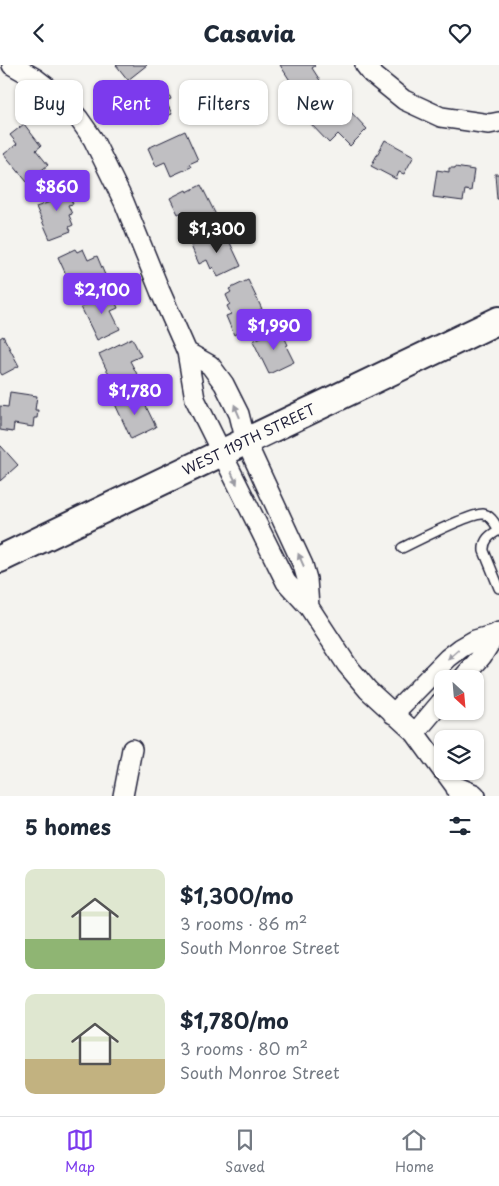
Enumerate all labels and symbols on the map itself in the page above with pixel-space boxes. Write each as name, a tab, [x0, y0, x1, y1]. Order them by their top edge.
pin: $860	[27, 169, 87, 212]
pin: $1,300	[176, 211, 258, 254]
pin: $2,100	[61, 273, 143, 315]
pin: $1,990	[233, 309, 315, 351]
pin: $1,780	[94, 373, 176, 416]
street label: WEST 119TH STREET	[179, 398, 319, 480]
one-way arrow	[232, 404, 240, 418]
one-way arrow	[230, 471, 238, 485]
one-way arrow	[296, 553, 304, 567]
one-way arrow	[447, 649, 459, 661]
north arrow	[434, 670, 484, 720]

